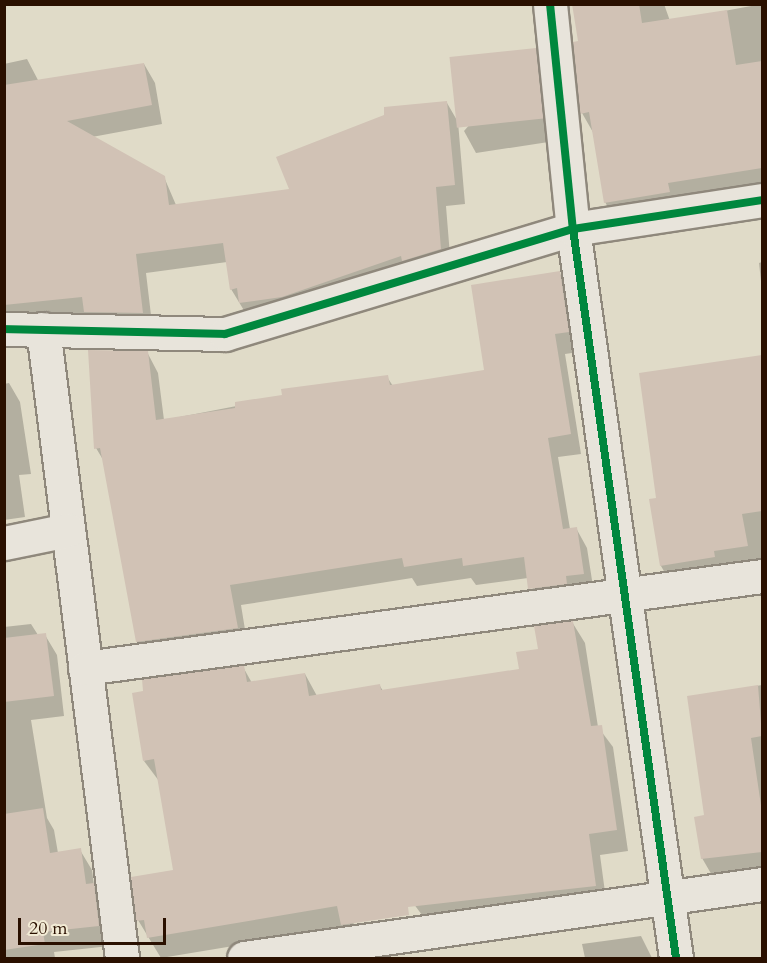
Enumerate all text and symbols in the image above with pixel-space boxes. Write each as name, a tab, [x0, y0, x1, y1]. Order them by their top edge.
scale bar	[21, 906, 170, 944]
text: 20 m	[29, 916, 68, 941]

